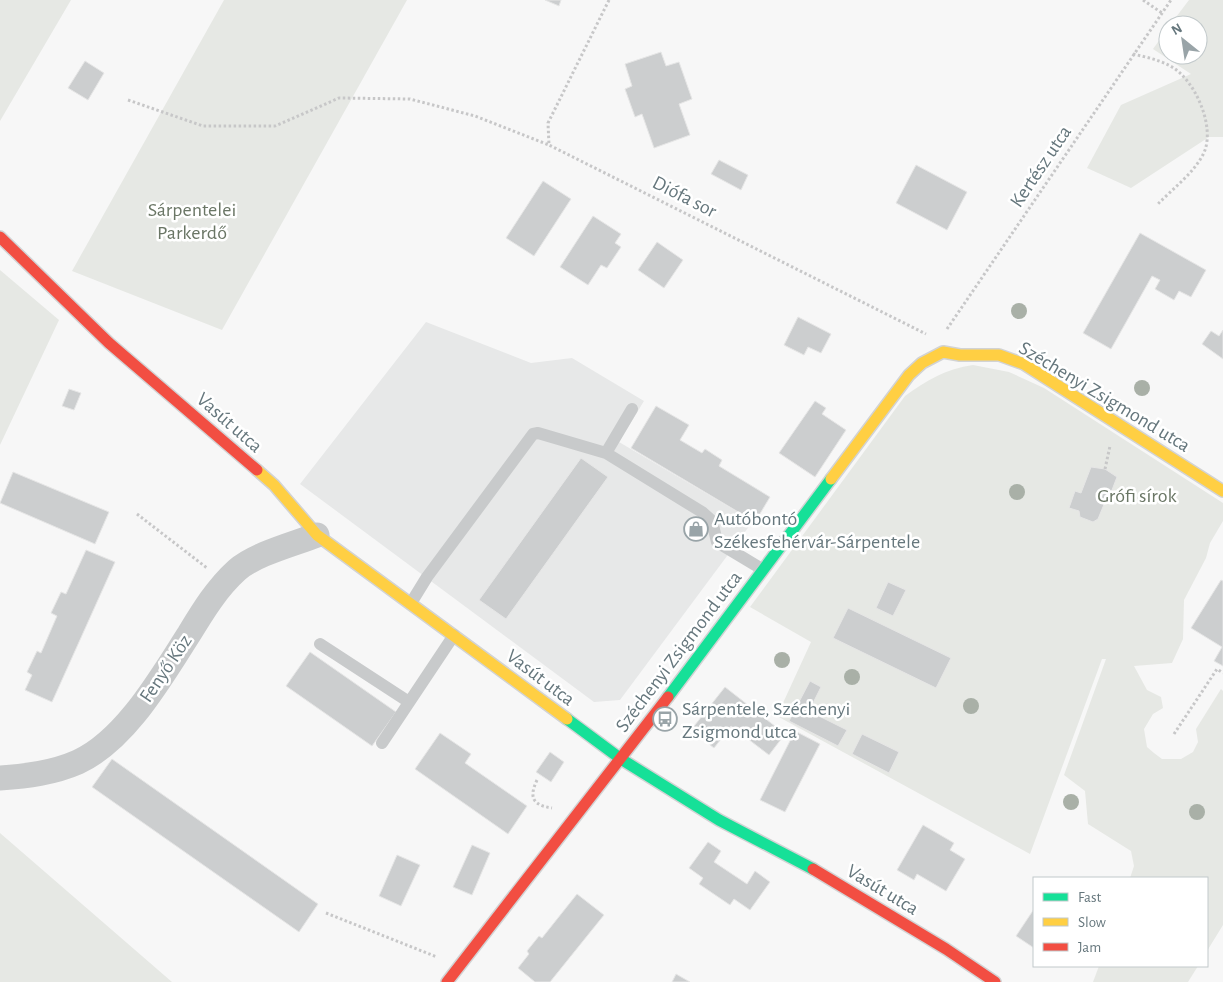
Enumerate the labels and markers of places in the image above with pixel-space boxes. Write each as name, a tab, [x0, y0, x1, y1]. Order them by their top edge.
place label: Autóbontó Székesfehérvár-Sárpentele	[714, 509, 920, 552]
shop icon: Autóbontó Székesfehérvár-Sárpentele	[683, 516, 709, 542]
place label: Sárpentele, Széchenyi Zsigmond utca	[682, 699, 850, 742]
bus stop icon: Sárpentele, Széchenyi Zsigmond utca	[652, 706, 678, 732]

